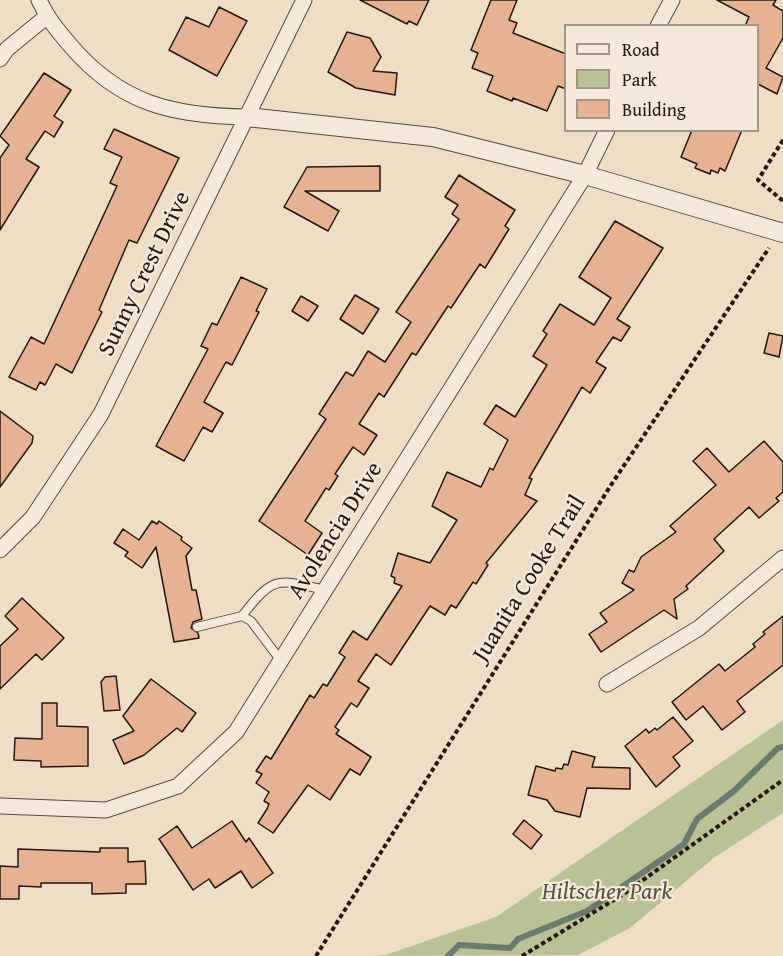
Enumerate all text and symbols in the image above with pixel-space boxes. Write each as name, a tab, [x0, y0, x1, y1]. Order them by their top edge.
legend	[564, 24, 759, 132]
text: Road	[622, 36, 660, 63]
text: Park	[622, 66, 657, 93]
text: Building	[622, 96, 686, 123]
street label: Sunny Crest Drive	[93, 187, 197, 361]
street label: Avolencia Drive	[282, 457, 390, 605]
street label: Juanita Cooke Trail	[467, 490, 593, 668]
park label: Hiltscher Park	[542, 879, 672, 907]

